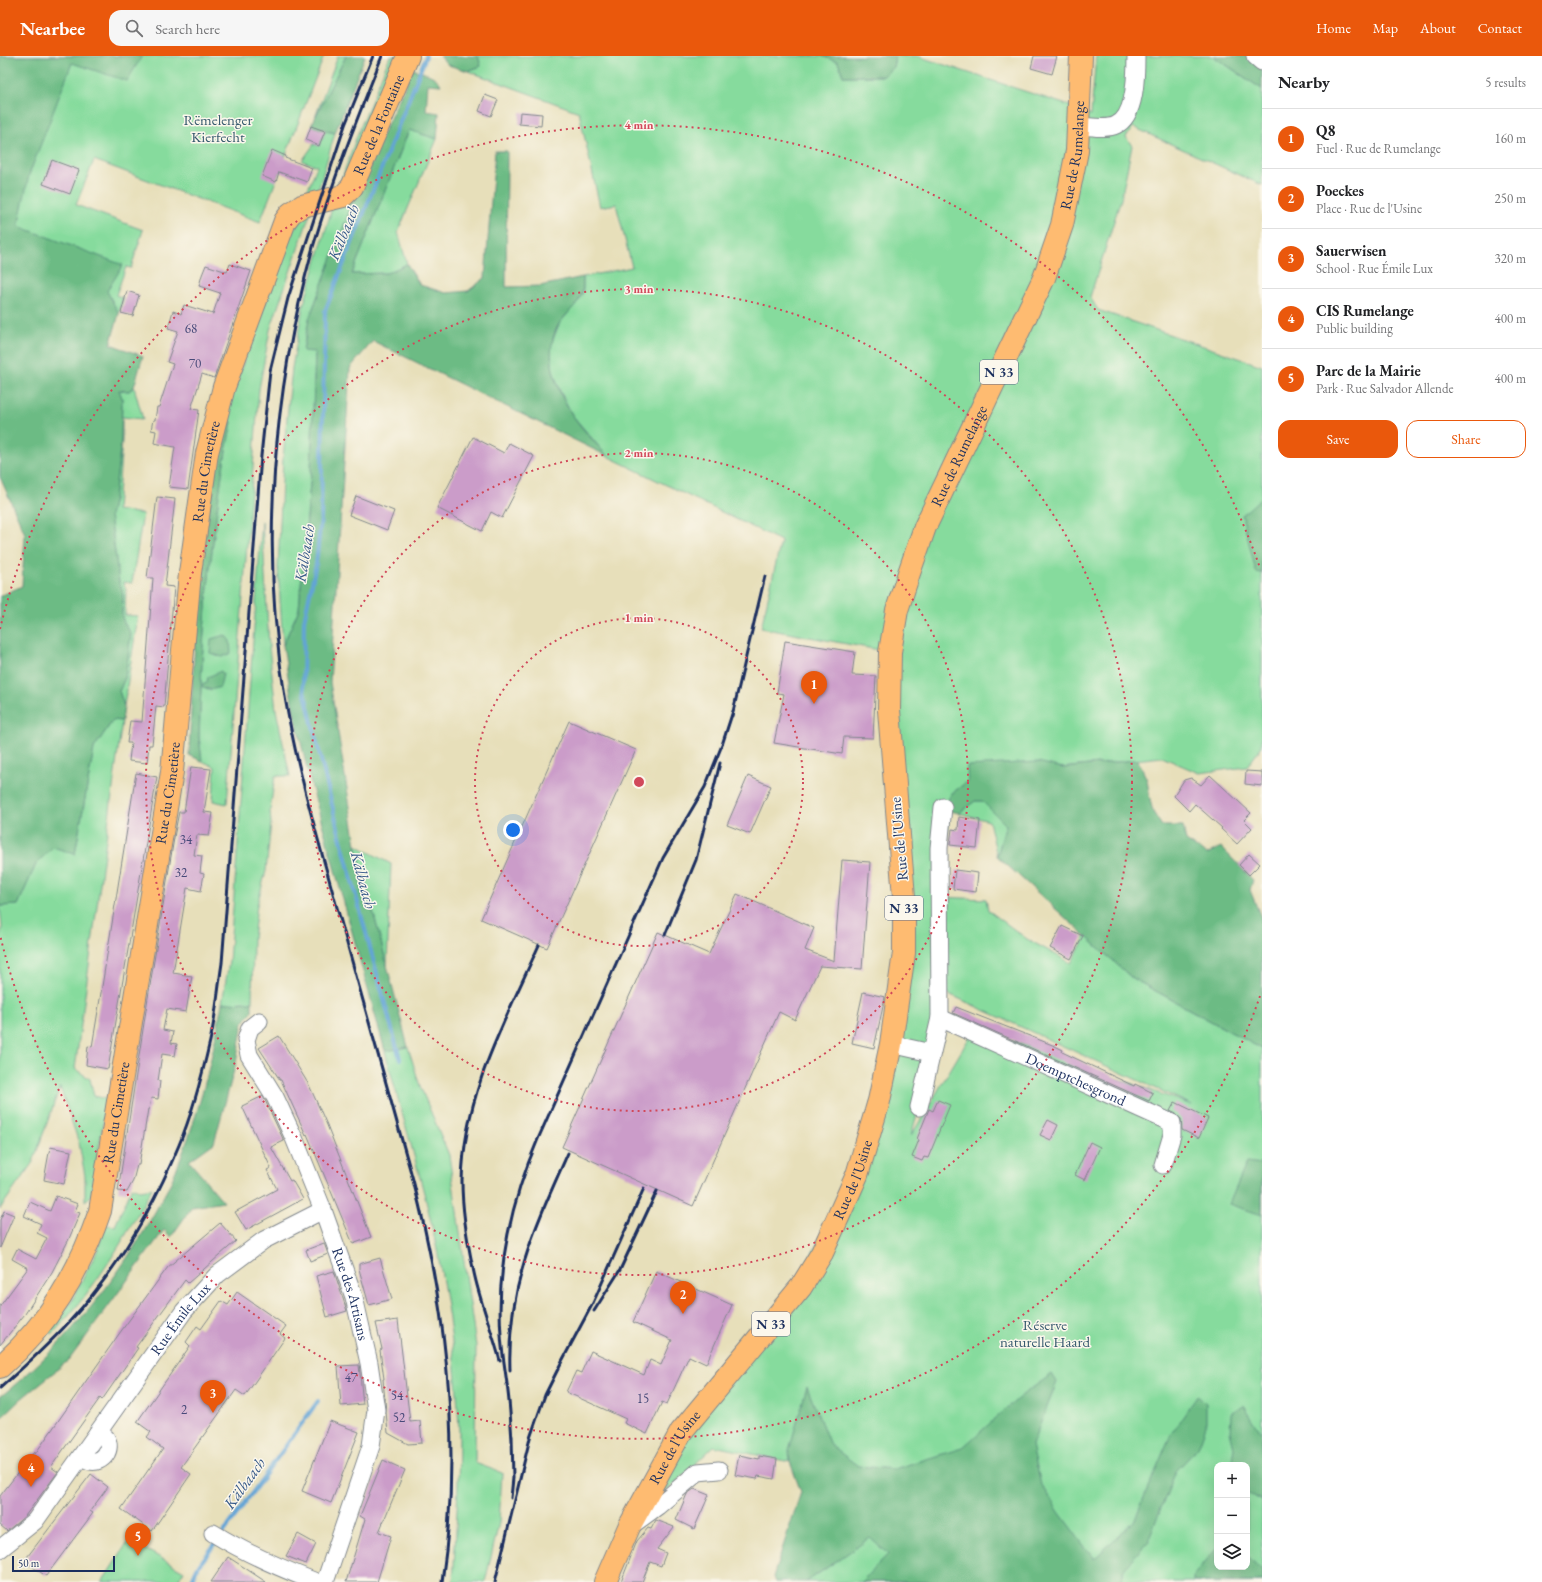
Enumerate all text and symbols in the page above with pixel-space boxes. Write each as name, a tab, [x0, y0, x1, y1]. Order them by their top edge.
search box	[109, 10, 389, 46]
text: Nearbee	[20, 16, 85, 41]
icon: search	[123, 17, 145, 39]
text: Search here	[155, 19, 220, 38]
text: Home	[1316, 19, 1351, 37]
text: Map	[1373, 19, 1398, 37]
text: About	[1420, 19, 1456, 37]
text: Contact	[1478, 19, 1522, 37]
street label: Rue de la Fontaine	[348, 71, 408, 178]
text: Nearby	[1278, 71, 1330, 93]
text: 5 results	[1485, 74, 1526, 91]
street label: Rue de Rumelange	[1055, 100, 1088, 211]
park label: Rëmelenger Kierfecht	[184, 110, 252, 146]
text: 4 min	[624, 117, 654, 133]
text: Q8	[1316, 121, 1335, 140]
text: 1	[1288, 130, 1294, 147]
text: 160 m	[1495, 130, 1526, 147]
text: Fuel · Rue de Rumelange	[1316, 140, 1441, 157]
text: Poeckes	[1316, 181, 1364, 200]
text: 2	[1288, 190, 1294, 207]
text: 250 m	[1495, 190, 1526, 207]
text: Place · Rue de l'Usine	[1316, 200, 1422, 217]
water label: Kälbaach	[322, 201, 364, 264]
text: Sauerwisen	[1316, 241, 1387, 260]
text: 3	[1288, 250, 1294, 267]
text: 320 m	[1495, 250, 1526, 267]
text: School · Rue Émile Lux	[1316, 260, 1433, 277]
text: 3 min	[624, 281, 654, 297]
text: CIS Rumelange	[1316, 301, 1414, 320]
text: 4	[1288, 310, 1294, 327]
text: 400 m	[1495, 310, 1526, 327]
house number: 68	[185, 320, 197, 337]
text: Public building	[1316, 320, 1393, 337]
house number: 70	[189, 355, 201, 372]
road number: N 33	[980, 360, 1018, 384]
text: Parc de la Mairie	[1316, 361, 1421, 380]
text: 5	[1288, 370, 1294, 387]
text: 400 m	[1495, 370, 1526, 387]
text: Park · Rue Salvador Allende	[1316, 380, 1454, 397]
street label: Rue de Rumelange	[926, 402, 991, 509]
street label: Rue du Cimetière	[187, 418, 224, 523]
button: Save	[1278, 420, 1398, 458]
button: Share	[1406, 420, 1526, 458]
text: 2 min	[624, 445, 654, 461]
water label: Kälbaach	[289, 522, 319, 585]
text: 1 min	[624, 610, 654, 626]
pin: 1	[801, 671, 827, 704]
street label: Rue du Cimetière	[150, 741, 184, 845]
centre of rings	[632, 775, 646, 789]
street label: Rue de l'Usine	[885, 796, 912, 882]
your location	[503, 820, 523, 840]
house number: 34	[180, 831, 193, 848]
water label: Kälbaach	[346, 848, 381, 911]
house number: 32	[175, 864, 188, 881]
road number: N 33	[885, 896, 923, 920]
street label: Doemptchesgrond	[1023, 1048, 1129, 1110]
street label: Rue du Cimetière	[98, 1060, 133, 1165]
street label: Rue de l'Usine	[828, 1137, 876, 1222]
street label: Rue des Artisans	[328, 1245, 374, 1342]
street label: Rue Émile Lux	[146, 1278, 215, 1358]
pin: 2	[670, 1281, 696, 1314]
road number: N 33	[752, 1312, 790, 1336]
park label: Réserve naturelle Haard	[1000, 1315, 1090, 1351]
house number: 47	[345, 1369, 358, 1386]
pin: 3	[200, 1380, 226, 1413]
house number: 54	[391, 1387, 404, 1404]
house number: 15	[637, 1390, 649, 1407]
house number: 2	[181, 1401, 188, 1418]
street label: Rue de l'Usine	[644, 1406, 704, 1487]
house number: 52	[393, 1409, 406, 1426]
water label: Kälbaach	[218, 1453, 270, 1514]
pin: 4	[18, 1454, 44, 1487]
map controls	[1214, 1462, 1250, 1570]
button: +	[1214, 1462, 1250, 1498]
button: −	[1214, 1498, 1250, 1534]
pin: 5	[125, 1523, 151, 1556]
button: layers	[1214, 1534, 1250, 1570]
scale bar	[12, 1554, 115, 1573]
text: 50 m	[18, 1556, 39, 1570]

